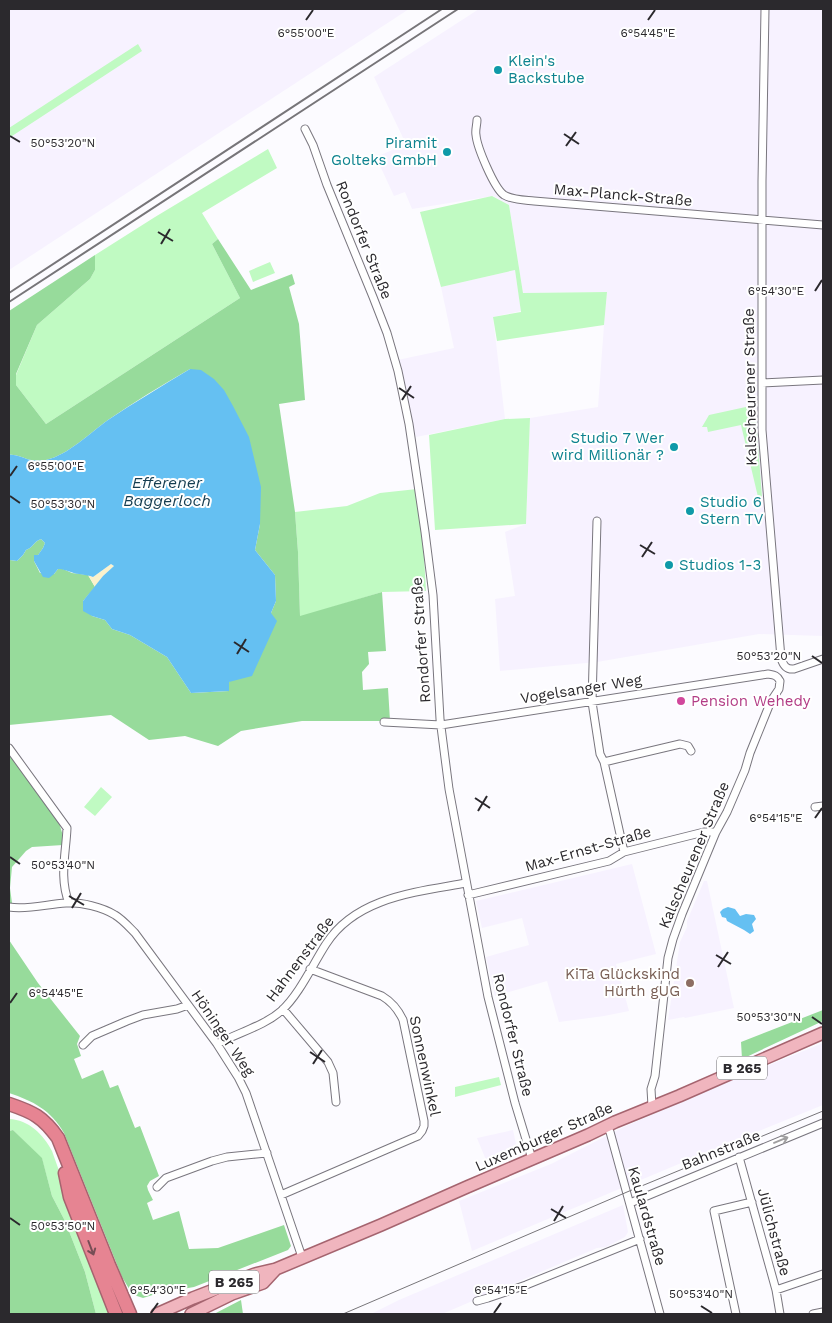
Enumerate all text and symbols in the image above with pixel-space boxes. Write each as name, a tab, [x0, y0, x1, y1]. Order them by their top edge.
text: 6°55'00"E	[277, 26, 335, 40]
text: 6°54'45"E	[620, 26, 676, 40]
place label: Klein's Backstube	[508, 52, 585, 87]
marker: Klein's Backstube	[492, 64, 504, 76]
place label: Piramit Golteks GmbH	[331, 134, 438, 169]
text: 50°53'20"N	[31, 136, 95, 150]
marker: Piramit Golteks GmbH	[441, 146, 453, 158]
street label: Rondorfer Straße	[332, 178, 396, 302]
street label: Max-Planck-Straße	[553, 180, 693, 210]
text: 6°54'30"E	[748, 284, 804, 298]
street label: Kalscheurener Straße	[740, 308, 760, 466]
place label: Studio 7 Wer wird Millionär ?	[551, 429, 664, 464]
marker: Studio 7 Wer wird Millionär ?	[668, 441, 680, 453]
text: 6°55'00"E	[27, 459, 85, 473]
water label: Efferener Baggerloch	[123, 473, 211, 510]
place label: Studio 6 Stern TV	[700, 493, 764, 528]
text: 50°53'30"N	[31, 497, 95, 511]
marker: Studio 6 Stern TV	[684, 505, 696, 517]
place label: Studios 1-3	[679, 556, 761, 574]
marker: Studios 1-3	[663, 559, 675, 571]
street label: Rondorfer Straße	[408, 577, 434, 703]
text: 50°53'20"N	[737, 649, 801, 663]
street label: Vogelsanger Weg	[519, 671, 643, 707]
place label: Pension Wehedy	[691, 692, 811, 710]
marker: Pension Wehedy	[675, 695, 687, 707]
street label: Kalscheurener Straße	[655, 779, 733, 931]
text: 6°54'15"E	[749, 811, 803, 825]
street label: Max-Ernst-Straße	[523, 822, 653, 876]
text: 50°53'40"N	[31, 858, 95, 872]
street label: Hahnenstraße	[262, 913, 338, 1005]
place label: KiTa Glückskind Hürth gUG	[565, 965, 680, 1000]
street label: Rondorfer Straße	[489, 972, 537, 1098]
marker: KiTa Glückskind Hürth gUG	[684, 977, 696, 989]
text: 6°54'45"E	[28, 986, 84, 1000]
street label: Höninger Weg	[188, 986, 258, 1080]
text: 50°53'30"N	[737, 1010, 801, 1024]
street label: Sonnenwinkel	[406, 1014, 445, 1118]
road number: B 265	[717, 1056, 767, 1080]
street label: Luxemburger Straße	[472, 1099, 616, 1175]
street label: Bahnstraße	[679, 1126, 763, 1174]
one-way arrow	[773, 1135, 788, 1145]
street label: Kaulardstraße	[624, 1164, 670, 1268]
street label: Jülichstraße	[754, 1186, 794, 1278]
text: 50°53'50"N	[31, 1219, 95, 1233]
one-way arrow	[86, 1240, 96, 1255]
road number: B 265	[209, 1270, 259, 1294]
text: 6°54'30"E	[130, 1283, 186, 1297]
text: 6°54'15"E	[474, 1283, 528, 1297]
text: 50°53'40"N	[669, 1287, 733, 1301]

